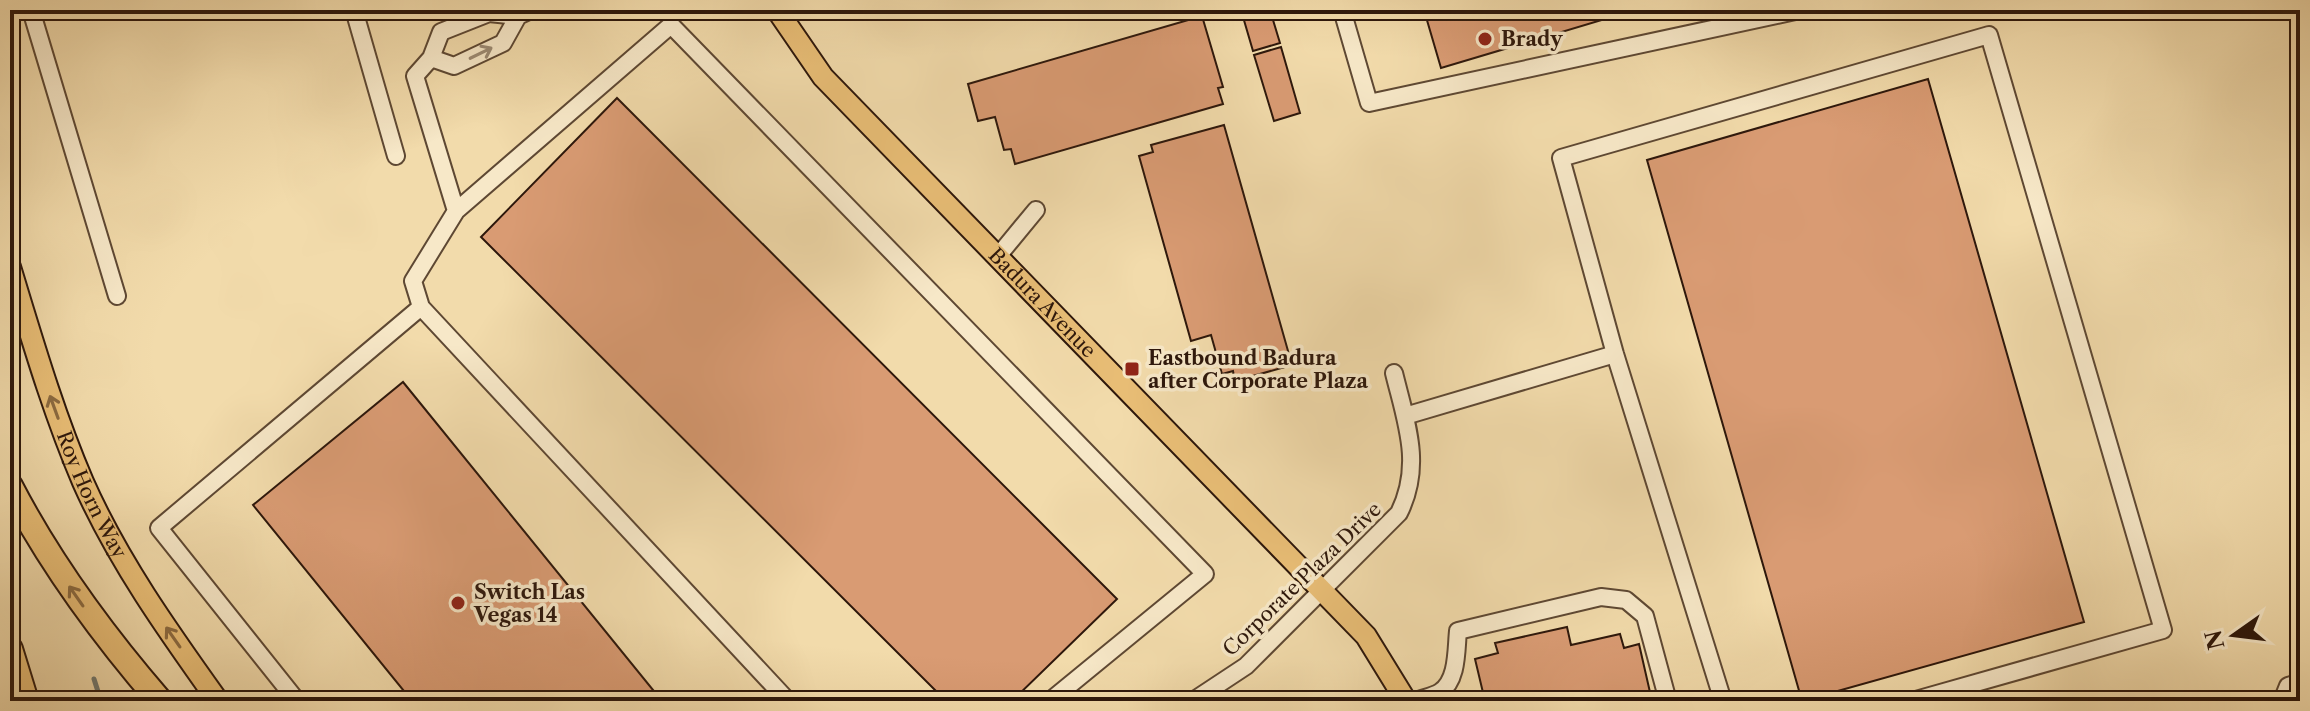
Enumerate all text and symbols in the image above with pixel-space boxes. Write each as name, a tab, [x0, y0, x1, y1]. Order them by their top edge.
place label: Brady	[1501, 27, 1563, 51]
marker: Brady	[1476, 30, 1494, 48]
one-way arrow	[469, 45, 493, 60]
street label: Badura Avenue	[984, 243, 1101, 363]
place label: Eastbound Badura after Corporate Plaza	[1148, 346, 1369, 393]
marker: Eastbound Badura after Corporate Plaza	[1123, 360, 1141, 378]
one-way arrow	[45, 395, 60, 420]
street label: Roy Horn Way	[52, 428, 132, 563]
street label: Corporate Plaza Drive	[1218, 497, 1386, 661]
place label: Switch Las Vegas 14	[473, 580, 585, 627]
one-way arrow	[68, 586, 84, 608]
marker: Switch Las Vegas 14	[449, 594, 467, 612]
north arrow	[2194, 595, 2274, 675]
one-way arrow	[165, 627, 181, 649]
text: N	[2200, 627, 2230, 652]

